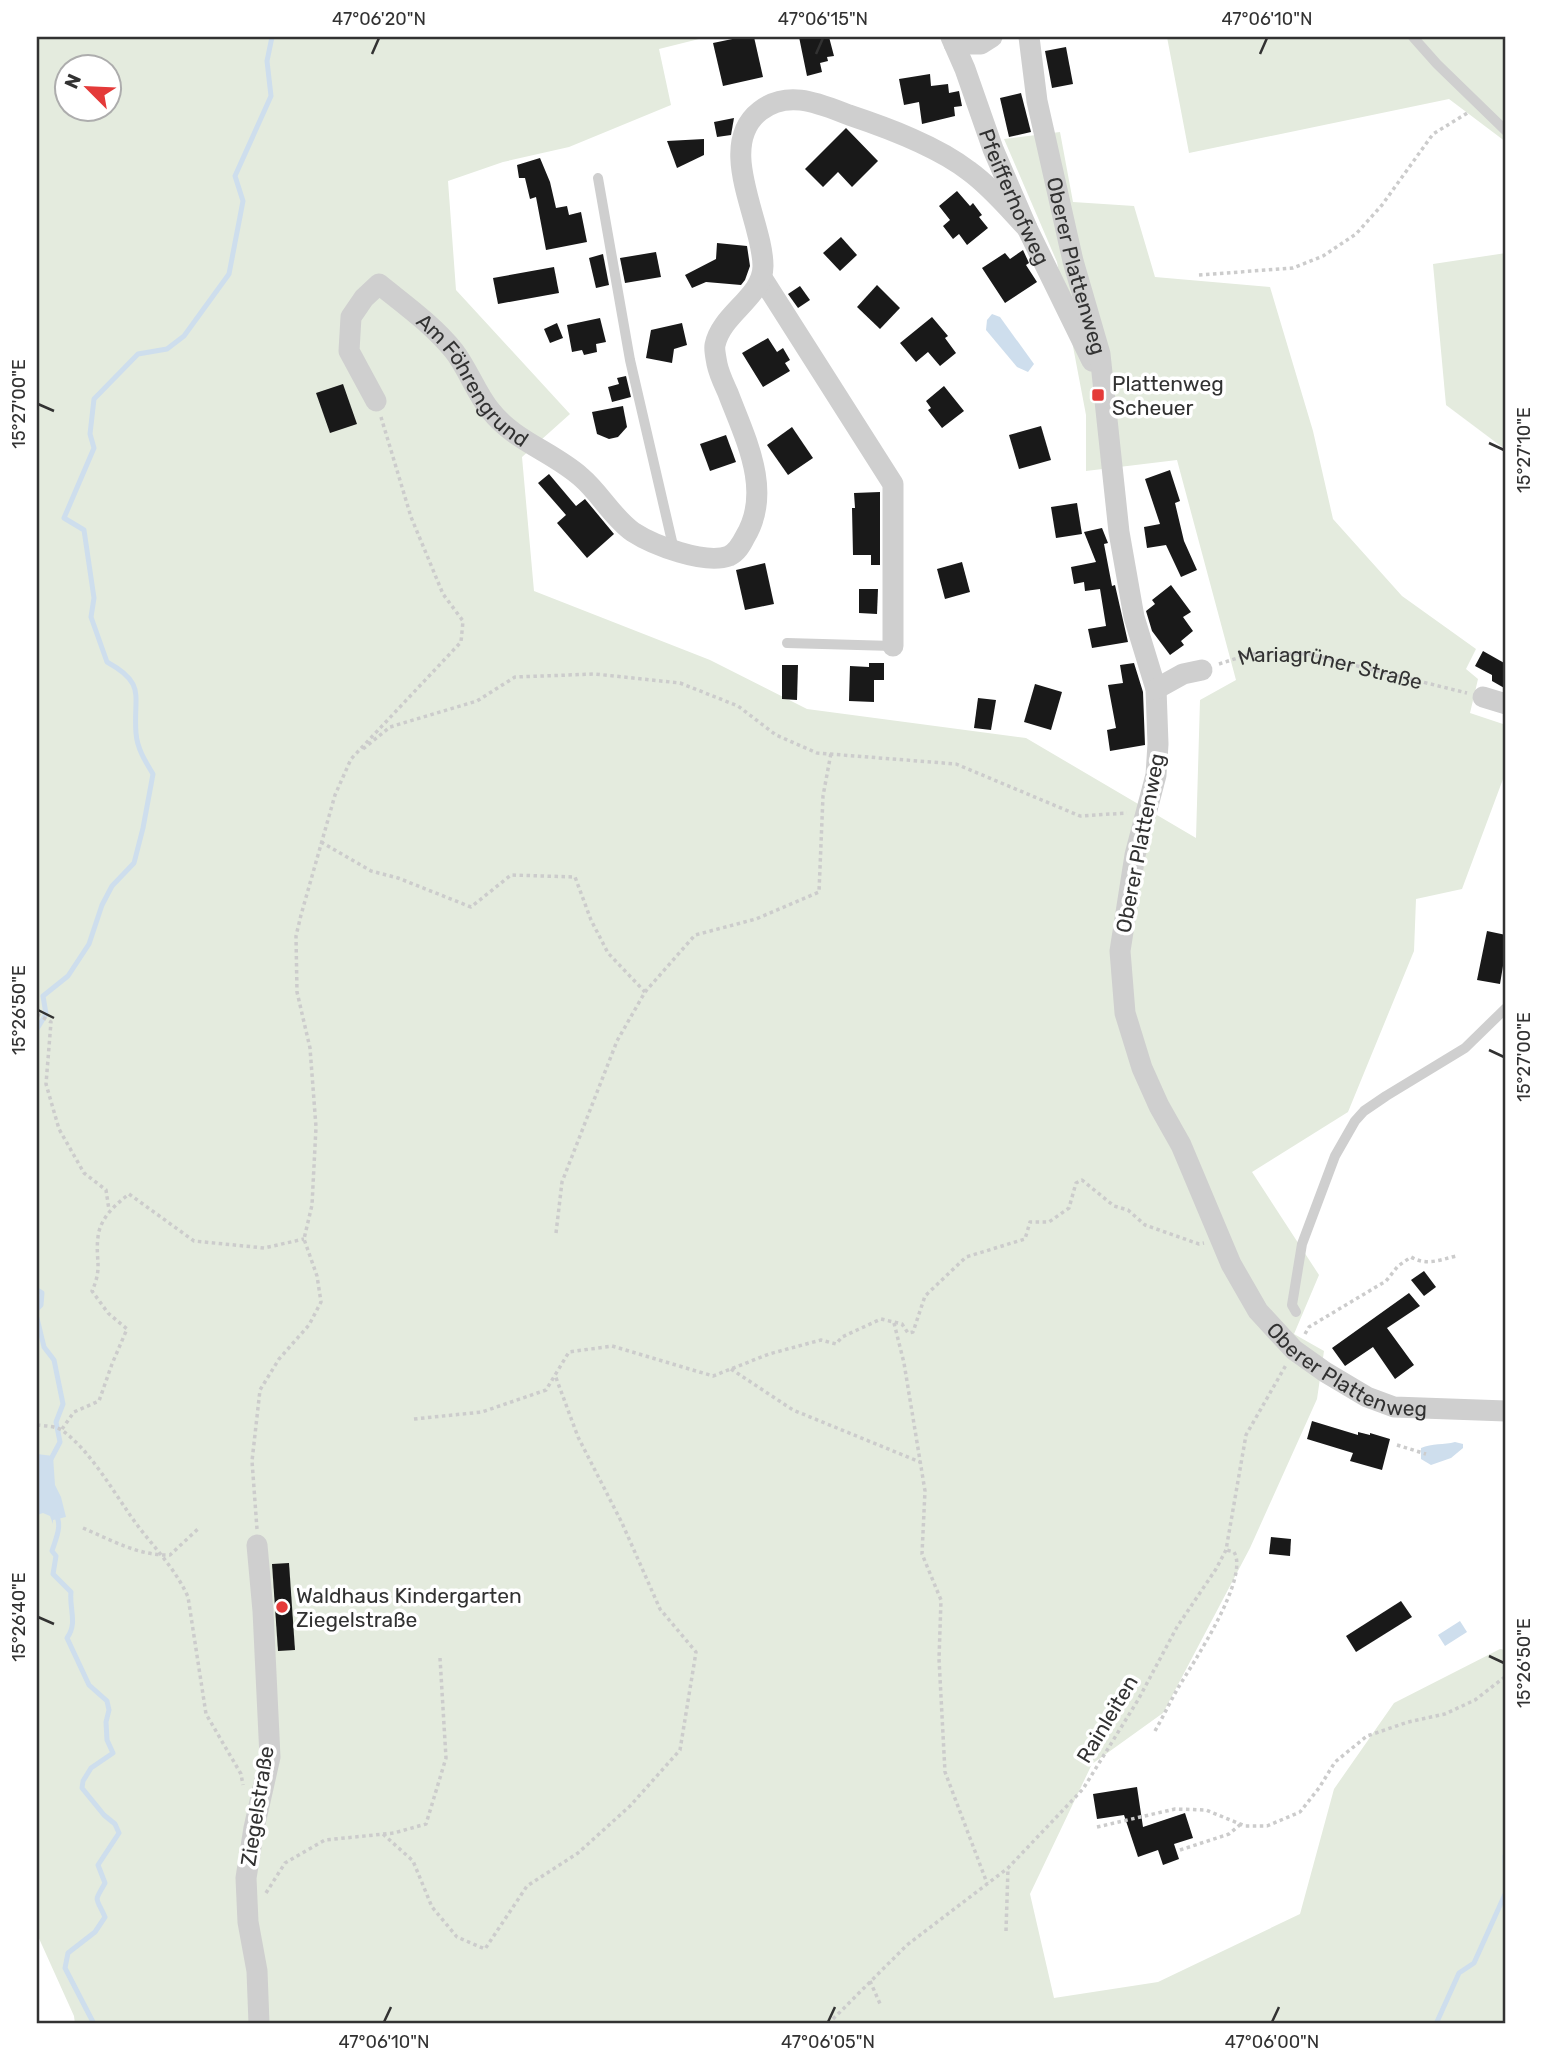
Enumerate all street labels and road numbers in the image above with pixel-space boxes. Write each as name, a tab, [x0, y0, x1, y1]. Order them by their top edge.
street label: Pfeifferhofweg	[974, 125, 1055, 269]
street label: Oberer Plattenweg	[1042, 175, 1112, 357]
street label: Am Föhrengrund	[412, 308, 533, 452]
street label: Mariagrüner Straße	[1234, 641, 1425, 694]
street label: Oberer Plattenweg	[1110, 751, 1170, 935]
street label: Oberer Plattenweg	[1262, 1317, 1428, 1421]
street label: Rainleiten	[1071, 1671, 1143, 1767]
street label: Ziegelstraße	[235, 1744, 279, 1868]

